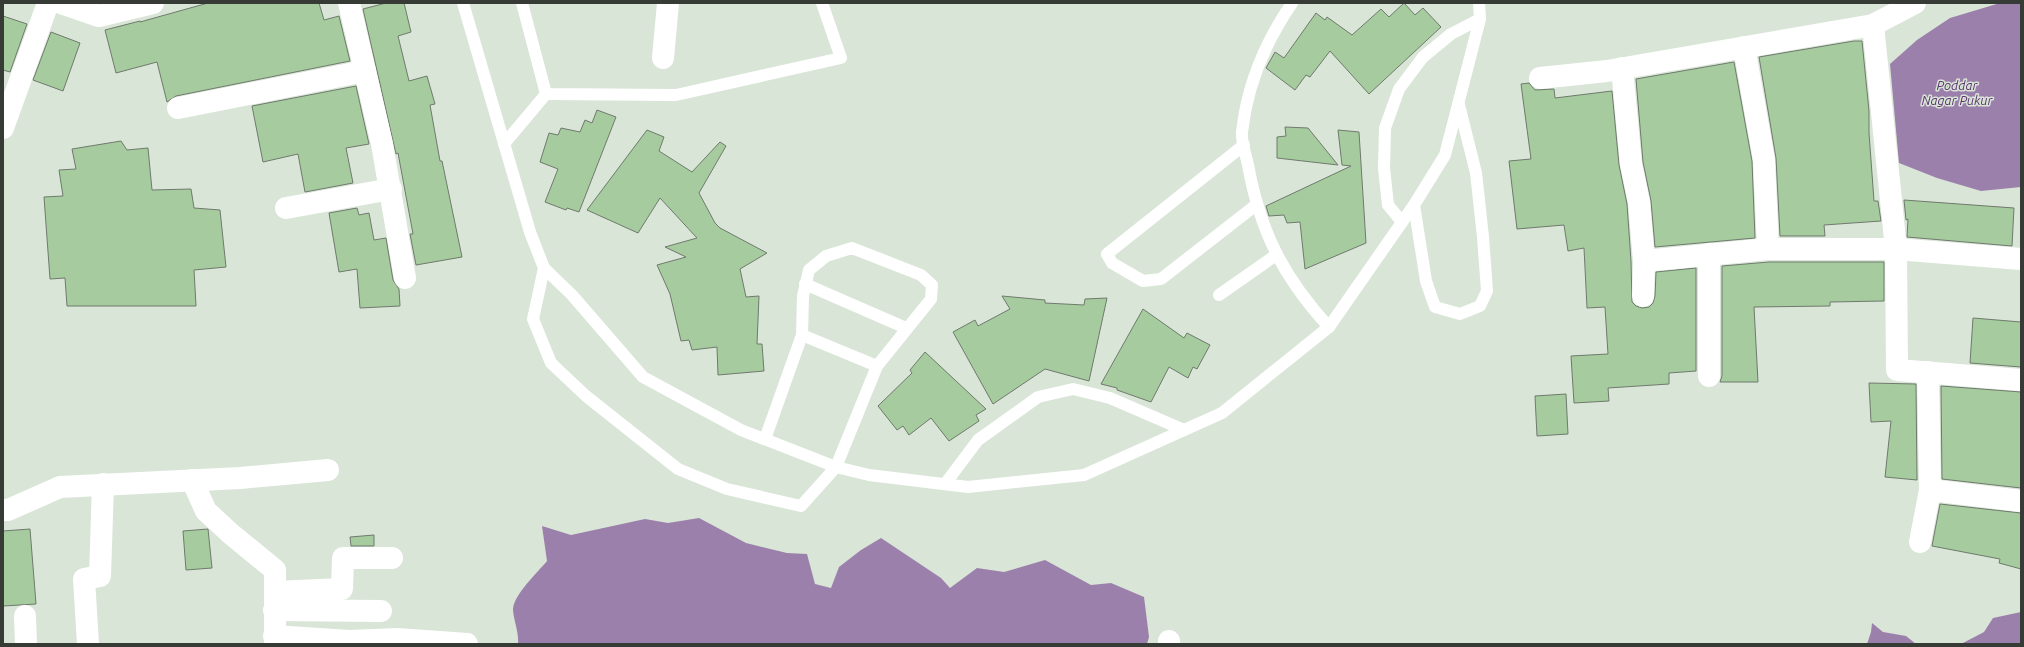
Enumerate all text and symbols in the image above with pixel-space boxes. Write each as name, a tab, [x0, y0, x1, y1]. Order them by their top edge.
water label: Poddar Nagar Pukur	[1921, 78, 1994, 107]

